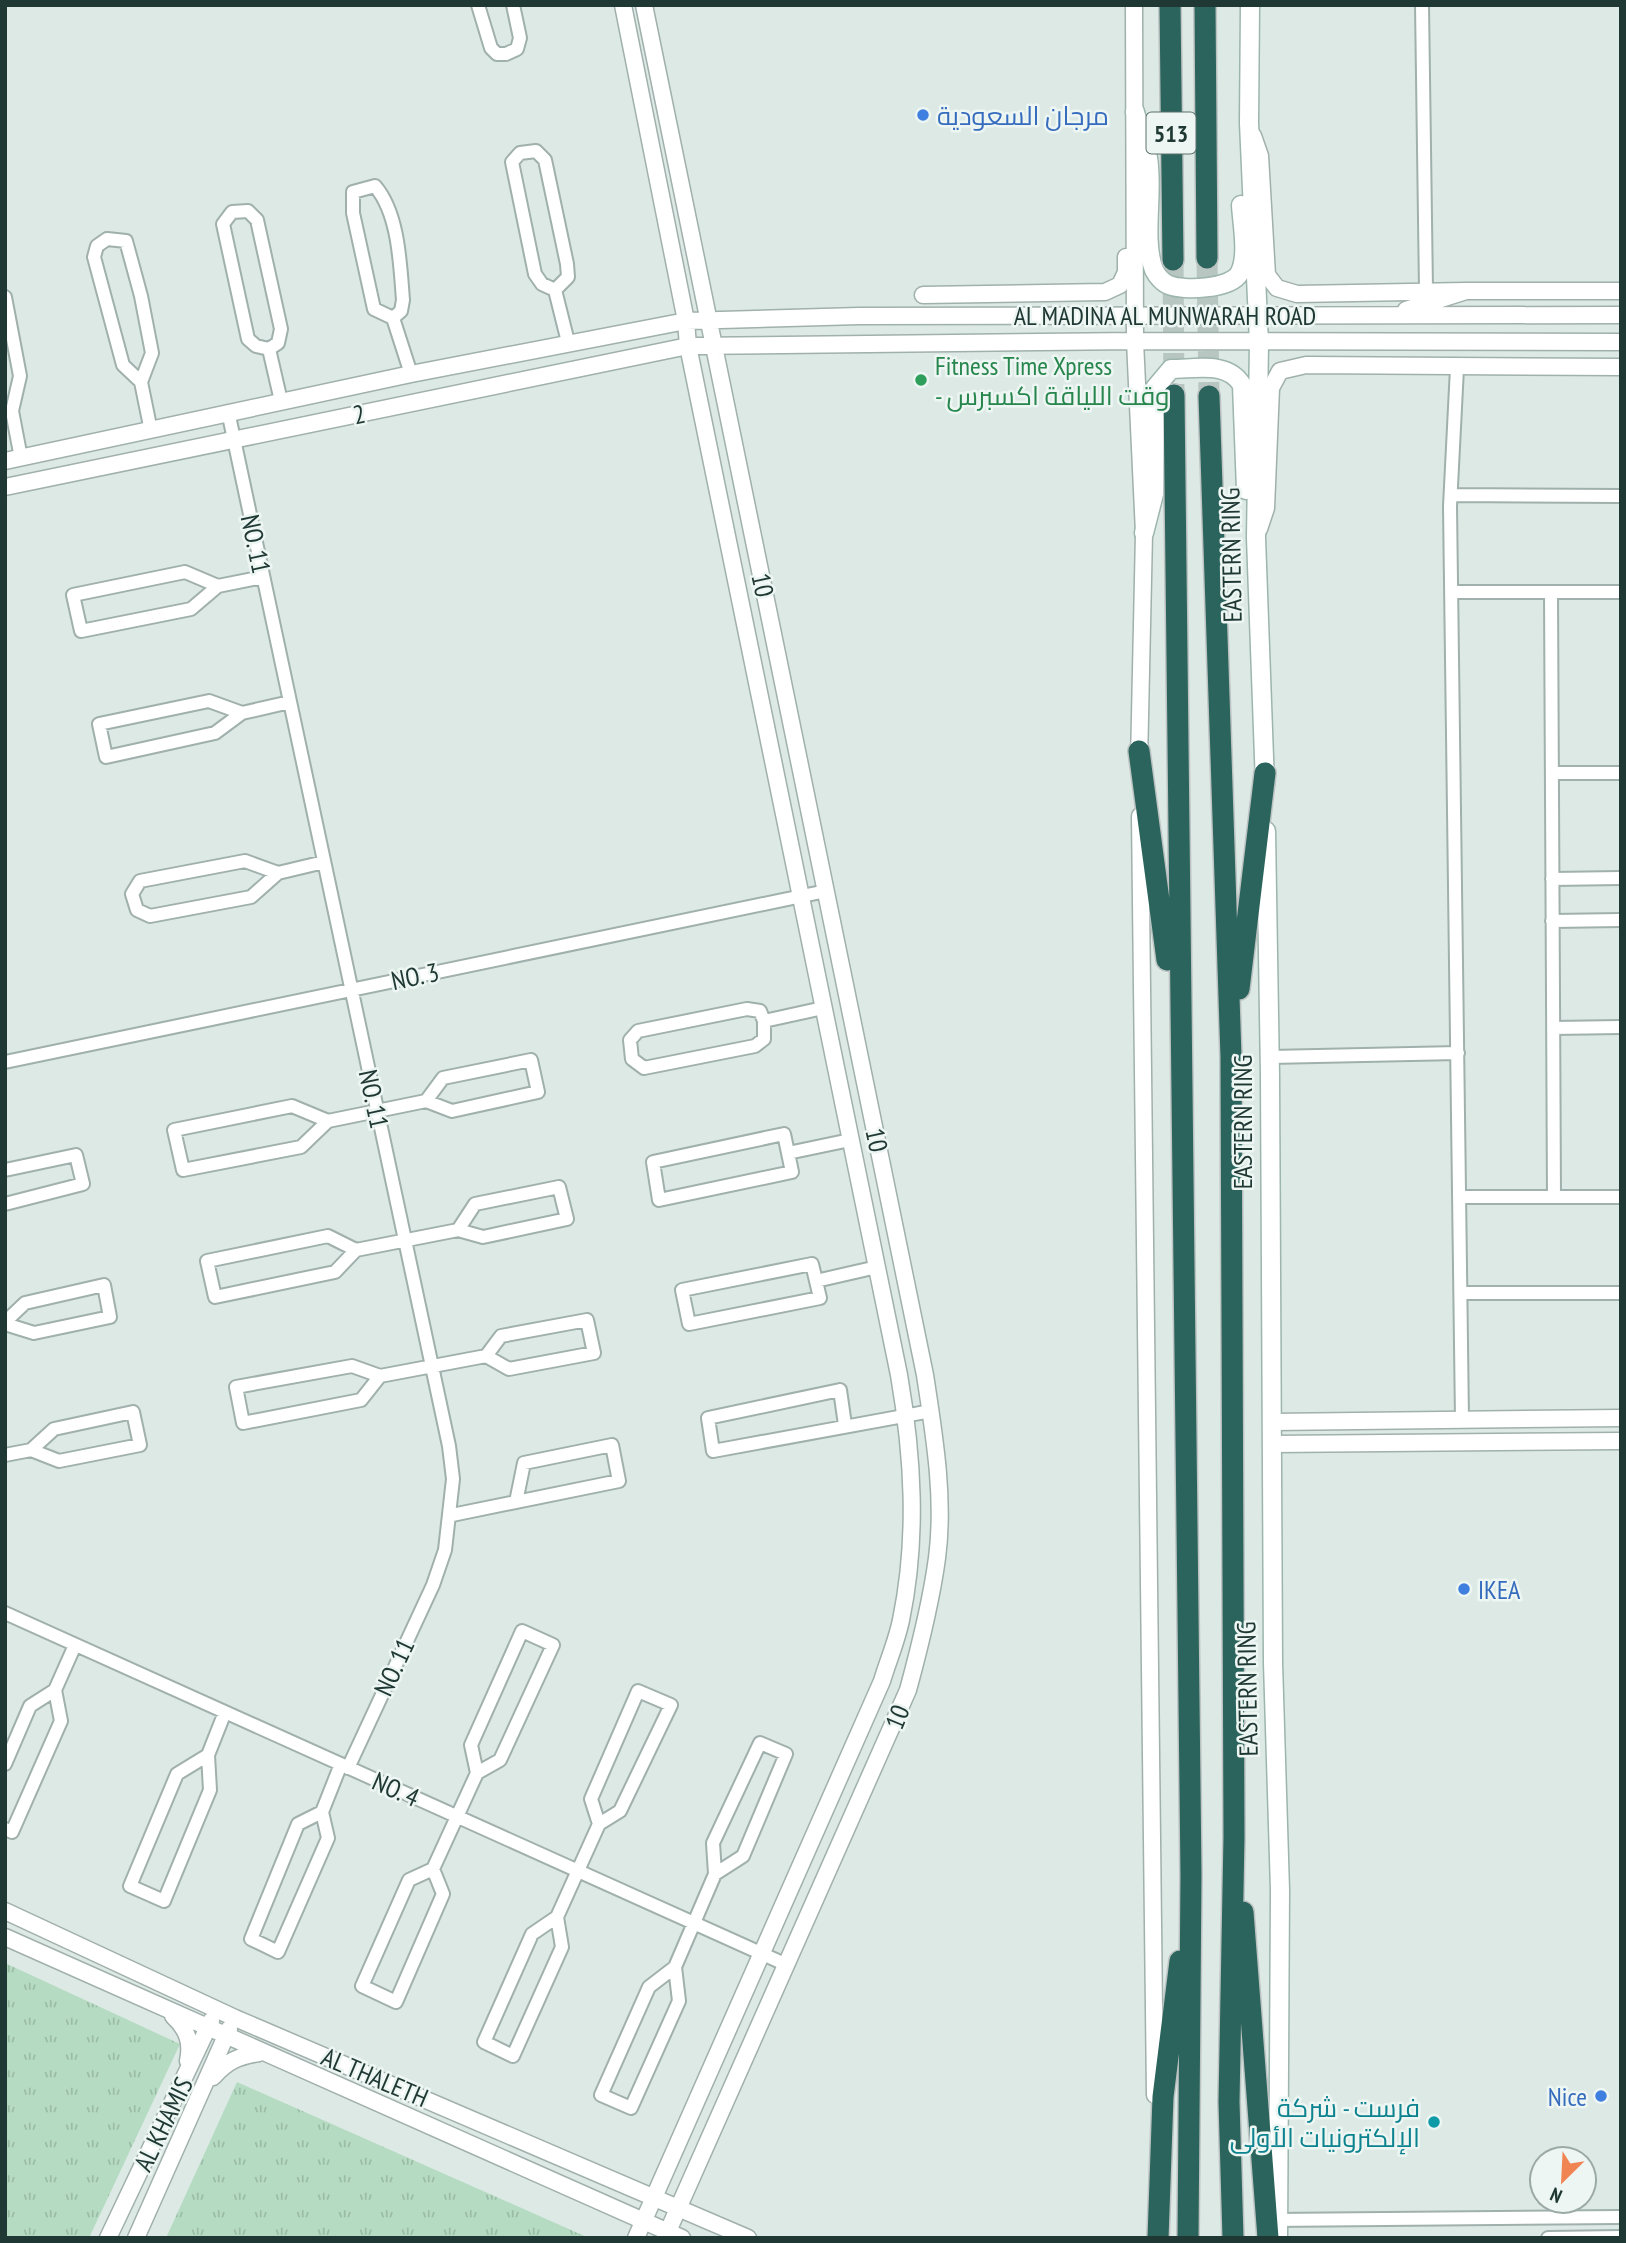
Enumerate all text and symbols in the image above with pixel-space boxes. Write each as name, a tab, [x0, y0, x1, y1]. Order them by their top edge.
place label: مرجان السعودية	[937, 99, 1109, 132]
marker: مرجان السعودية	[915, 107, 931, 123]
road number: 513	[1146, 113, 1196, 154]
street label: AL MADINA AL MUNWARAH ROAD	[1014, 299, 1316, 332]
place label: Fitness Time Xpress - وقت اللياقة اكسبرس	[935, 349, 1169, 412]
marker: Fitness Time Xpress - وقت اللياقة اكسبرس	[913, 372, 929, 388]
street label: 2	[350, 397, 368, 431]
street label: EASTERN RING	[1213, 487, 1249, 623]
street label: NO. 11	[234, 511, 278, 577]
street label: 10	[744, 570, 782, 600]
street label: NO. 3	[388, 955, 442, 997]
street label: EASTERN RING	[1226, 1055, 1259, 1189]
street label: NO. 11	[352, 1066, 396, 1132]
street label: 10	[858, 1125, 896, 1155]
place label: IKEA	[1478, 1573, 1521, 1606]
marker: IKEA	[1456, 1581, 1472, 1597]
street label: EASTERN RING	[1229, 1621, 1265, 1757]
street label: NO. 11	[366, 1633, 422, 1701]
street label: 10	[877, 1700, 917, 1734]
street label: NO. 4	[367, 1764, 425, 1814]
street label: AL THALETH	[317, 2040, 433, 2114]
street label: AL KHAMIS	[126, 2072, 200, 2176]
place label: Nice	[1548, 2080, 1587, 2113]
marker: Nice	[1593, 2088, 1609, 2104]
place label: فرست - شركة الإلكترونيات الأولى	[1230, 2091, 1420, 2155]
marker: فرست - شركة الإلكترونيات الأولى	[1426, 2114, 1442, 2130]
north arrow	[1528, 2145, 1598, 2215]
text: N	[1547, 2182, 1566, 2209]

